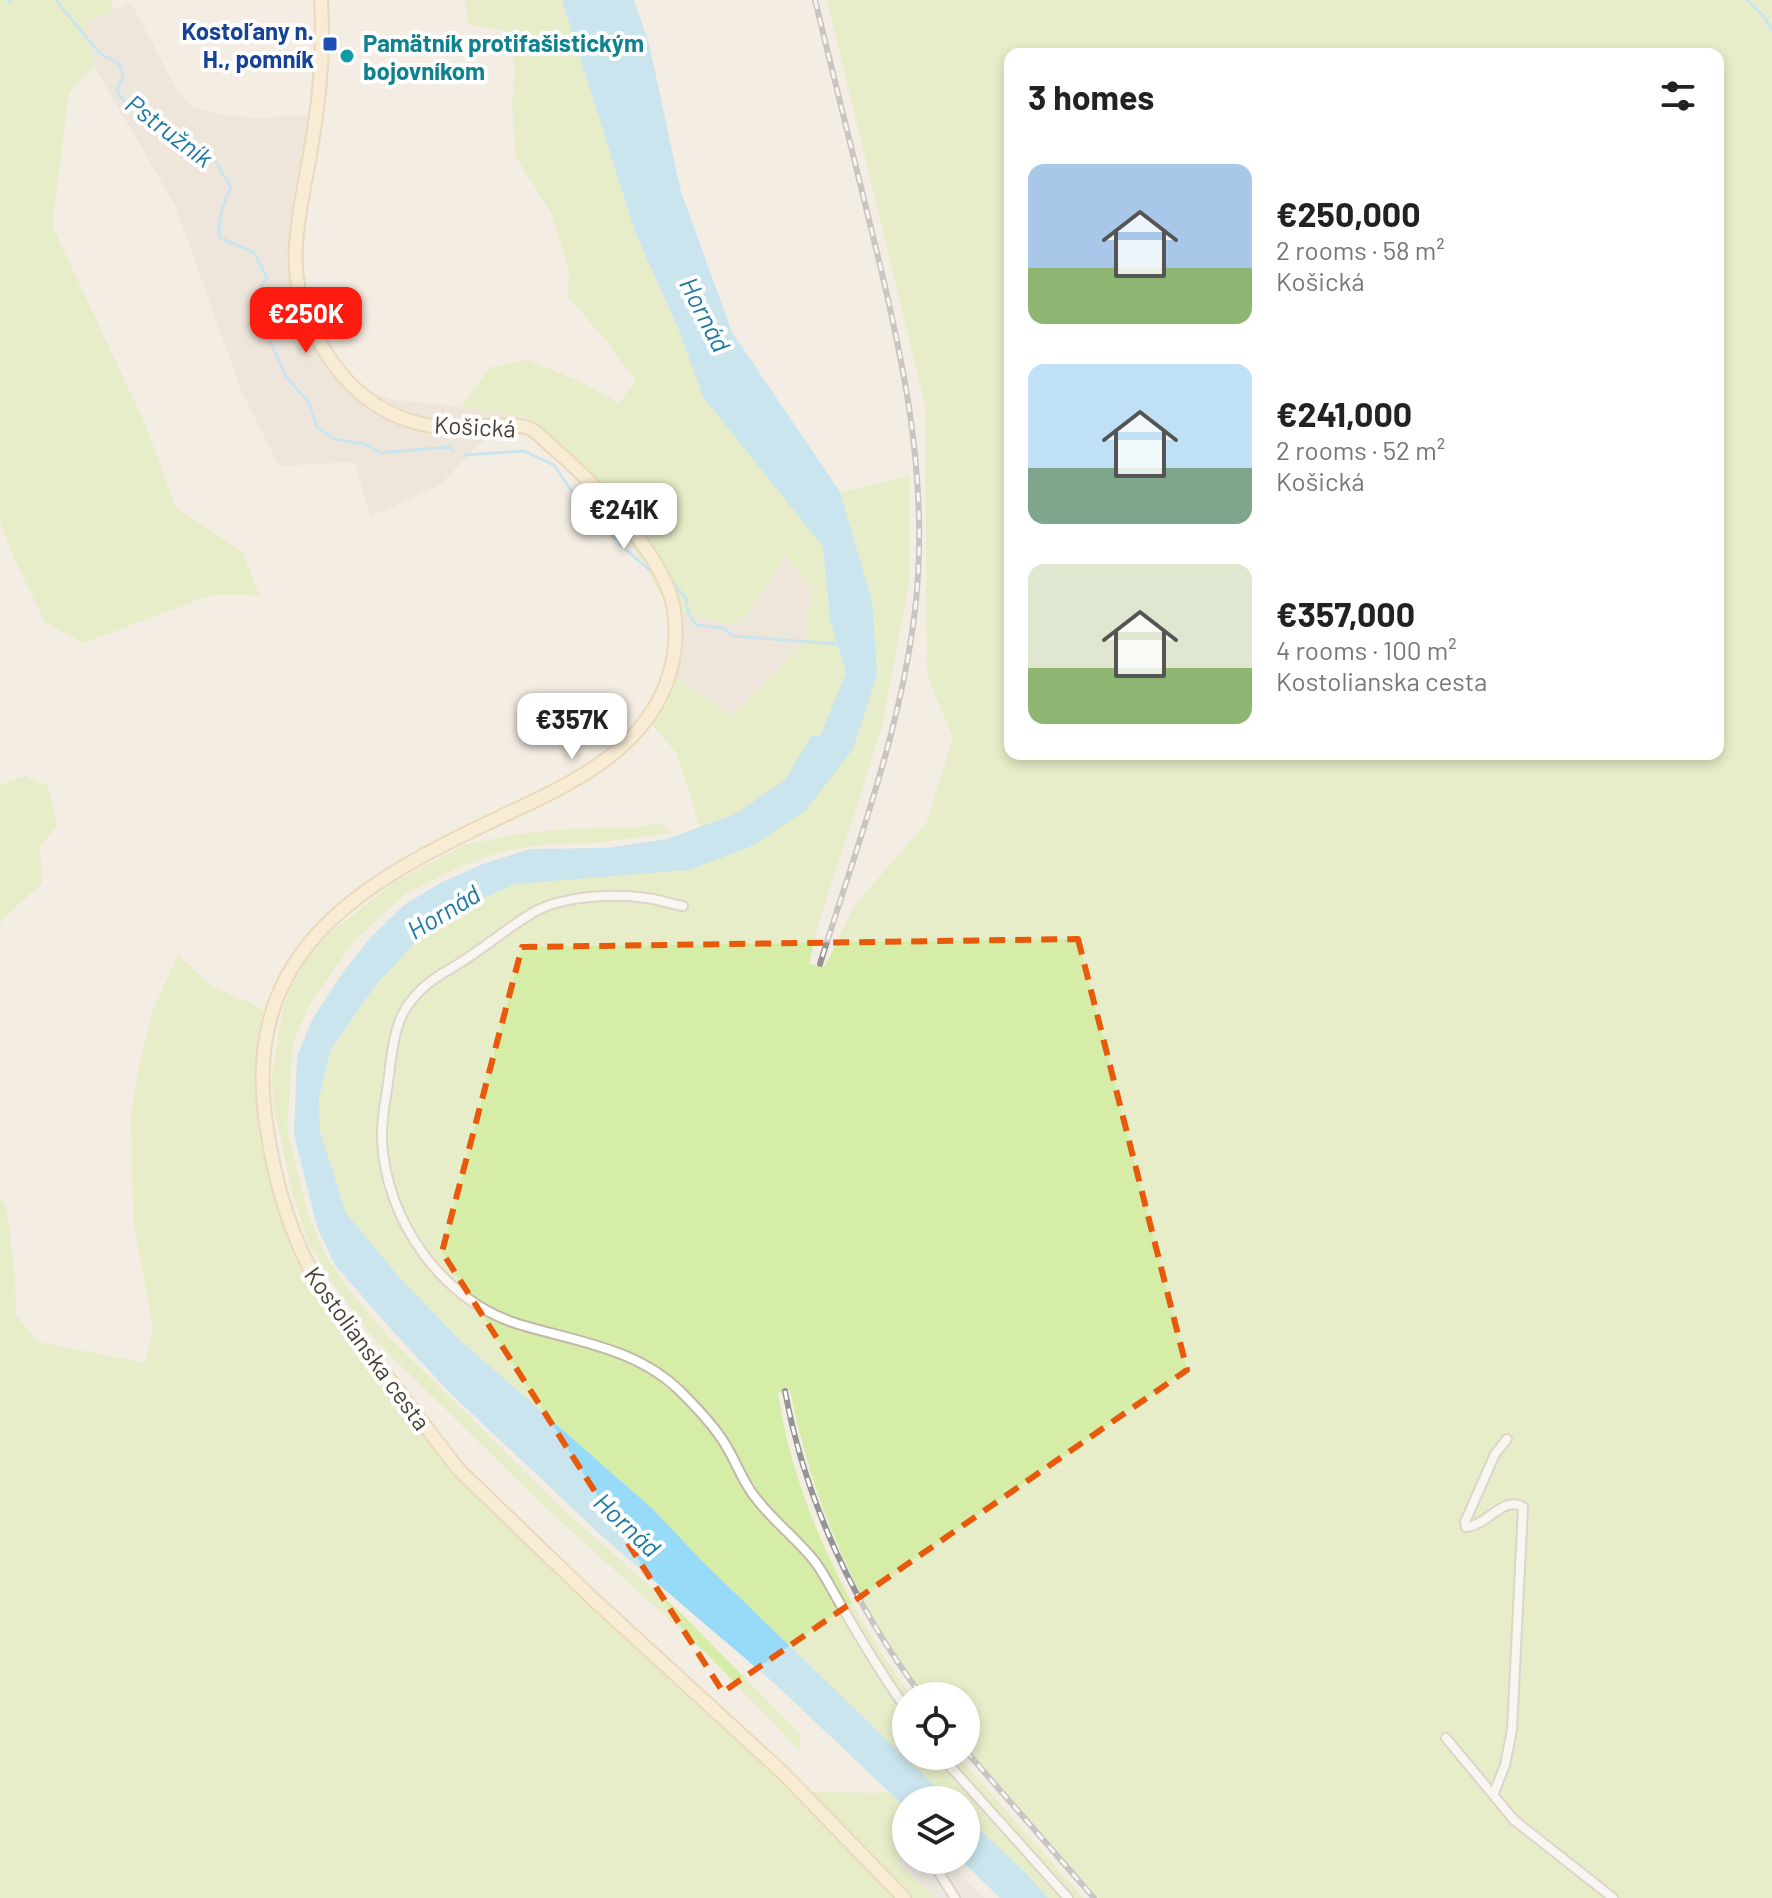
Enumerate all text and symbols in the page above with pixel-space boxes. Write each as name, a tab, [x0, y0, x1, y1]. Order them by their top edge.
place label: Kostoľany n. H., pomník	[182, 16, 314, 73]
place label: Pamätník protifašistickým bojovníkom	[363, 28, 644, 85]
marker: Kostoľany n. H., pomník	[321, 35, 339, 53]
marker: Pamätník protifašistickým bojovníkom	[338, 47, 356, 65]
icon: filters	[1656, 74, 1700, 118]
text: 3 homes	[1028, 76, 1154, 117]
water label: Pstružník	[120, 87, 220, 173]
text: €250,000	[1276, 193, 1421, 234]
icon: home	[1092, 196, 1188, 292]
text: 2 rooms · 58 m²	[1276, 234, 1445, 265]
text: Košická	[1276, 265, 1364, 296]
water label: Hornád	[674, 272, 738, 357]
pin: €250K	[250, 287, 362, 355]
text: €250K	[268, 297, 344, 328]
text: €241,000	[1276, 393, 1412, 434]
icon: home	[1092, 396, 1188, 492]
street label: Košická	[433, 409, 517, 443]
text: 2 rooms · 52 m²	[1276, 434, 1445, 465]
text: Košická	[1276, 465, 1364, 496]
pin: €241K	[568, 483, 680, 551]
text: €241K	[589, 493, 659, 524]
text: €357,000	[1276, 593, 1415, 634]
icon: home	[1092, 596, 1188, 692]
text: 4 rooms · 100 m²	[1276, 634, 1457, 665]
text: Kostolianska cesta	[1276, 665, 1487, 696]
pin: €357K	[516, 693, 628, 761]
text: €357K	[535, 703, 609, 734]
water label: Hornád	[401, 877, 485, 945]
street label: Kostolianska cesta	[299, 1261, 437, 1435]
water label: Hornád	[588, 1486, 668, 1563]
map controls	[892, 1682, 980, 1874]
button: locate	[892, 1682, 980, 1770]
button: layers	[892, 1786, 980, 1874]

